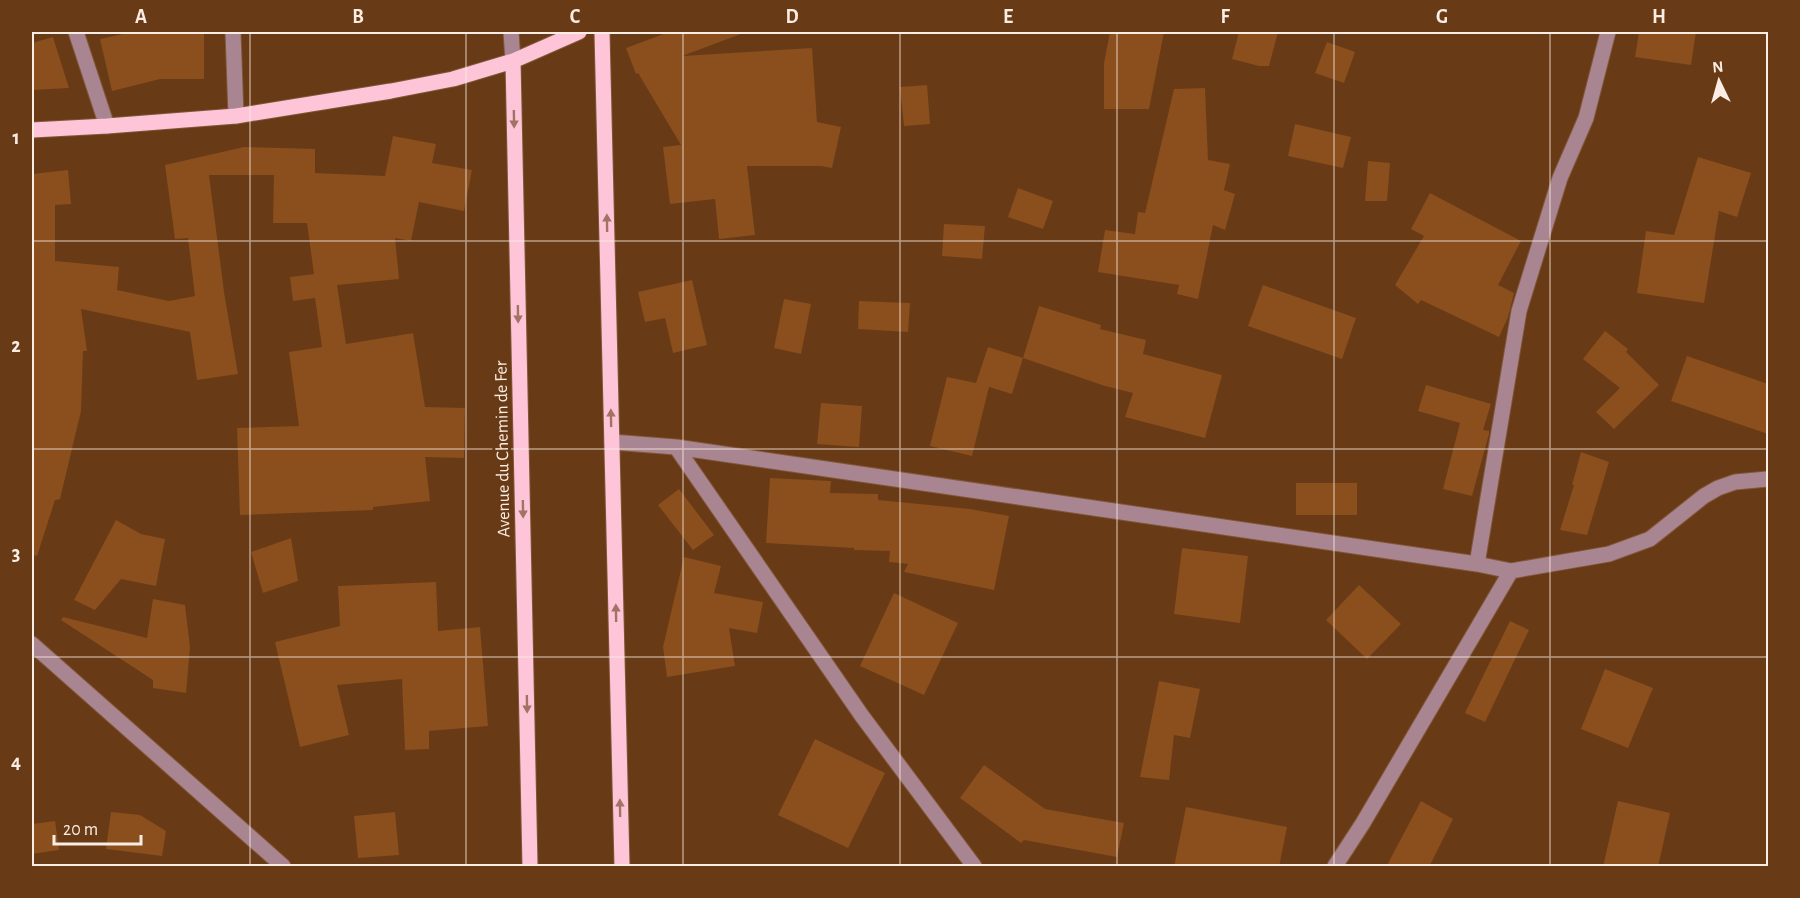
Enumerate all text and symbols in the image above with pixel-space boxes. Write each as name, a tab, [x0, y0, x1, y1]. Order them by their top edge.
text: A	[135, 7, 147, 27]
text: B	[352, 7, 364, 27]
text: C	[570, 7, 581, 27]
text: D	[785, 7, 799, 27]
text: E	[1003, 7, 1013, 27]
text: F	[1220, 7, 1230, 27]
text: G	[1436, 7, 1448, 27]
text: H	[1652, 7, 1666, 27]
north arrow	[1689, 51, 1749, 111]
text: N	[1712, 59, 1724, 76]
one-way arrow	[509, 110, 519, 129]
text: 1	[12, 128, 20, 148]
one-way arrow	[602, 214, 612, 233]
one-way arrow	[514, 305, 523, 324]
text: 2	[11, 336, 21, 356]
street label: Avenue du Chemin de Fer	[492, 360, 514, 538]
one-way arrow	[606, 409, 616, 428]
one-way arrow	[518, 500, 527, 519]
text: 3	[12, 544, 20, 564]
one-way arrow	[611, 604, 620, 623]
one-way arrow	[522, 695, 532, 714]
text: 4	[11, 752, 21, 772]
one-way arrow	[615, 799, 625, 818]
scale bar	[54, 808, 141, 846]
text: 20 m	[63, 821, 98, 839]

